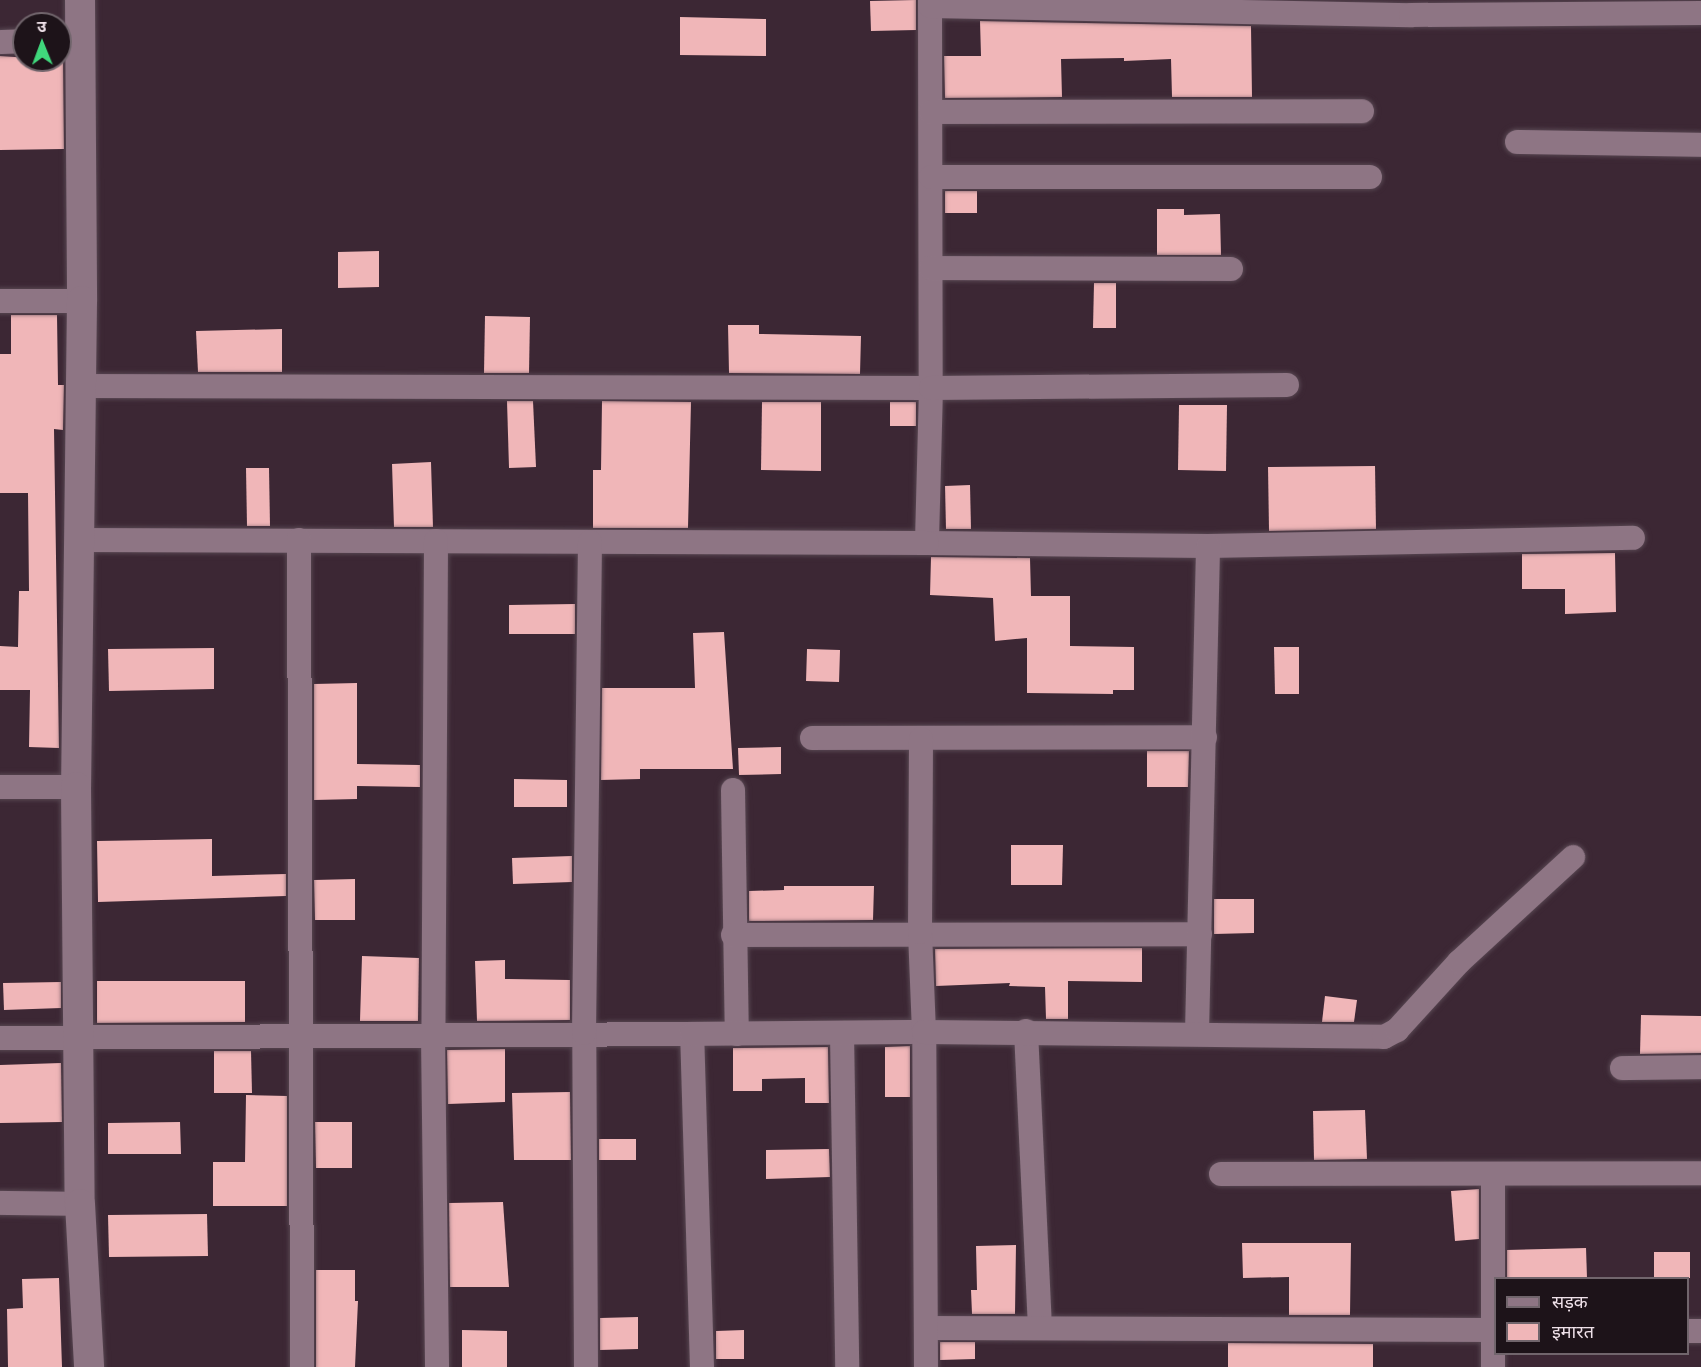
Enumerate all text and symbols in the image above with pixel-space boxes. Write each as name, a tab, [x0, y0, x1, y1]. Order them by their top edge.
north arrow	[12, 12, 72, 72]
text: उ	[37, 15, 47, 37]
legend	[1494, 1277, 1689, 1355]
text: सड़क	[1552, 1289, 1588, 1313]
text: इमारत	[1552, 1319, 1594, 1343]

